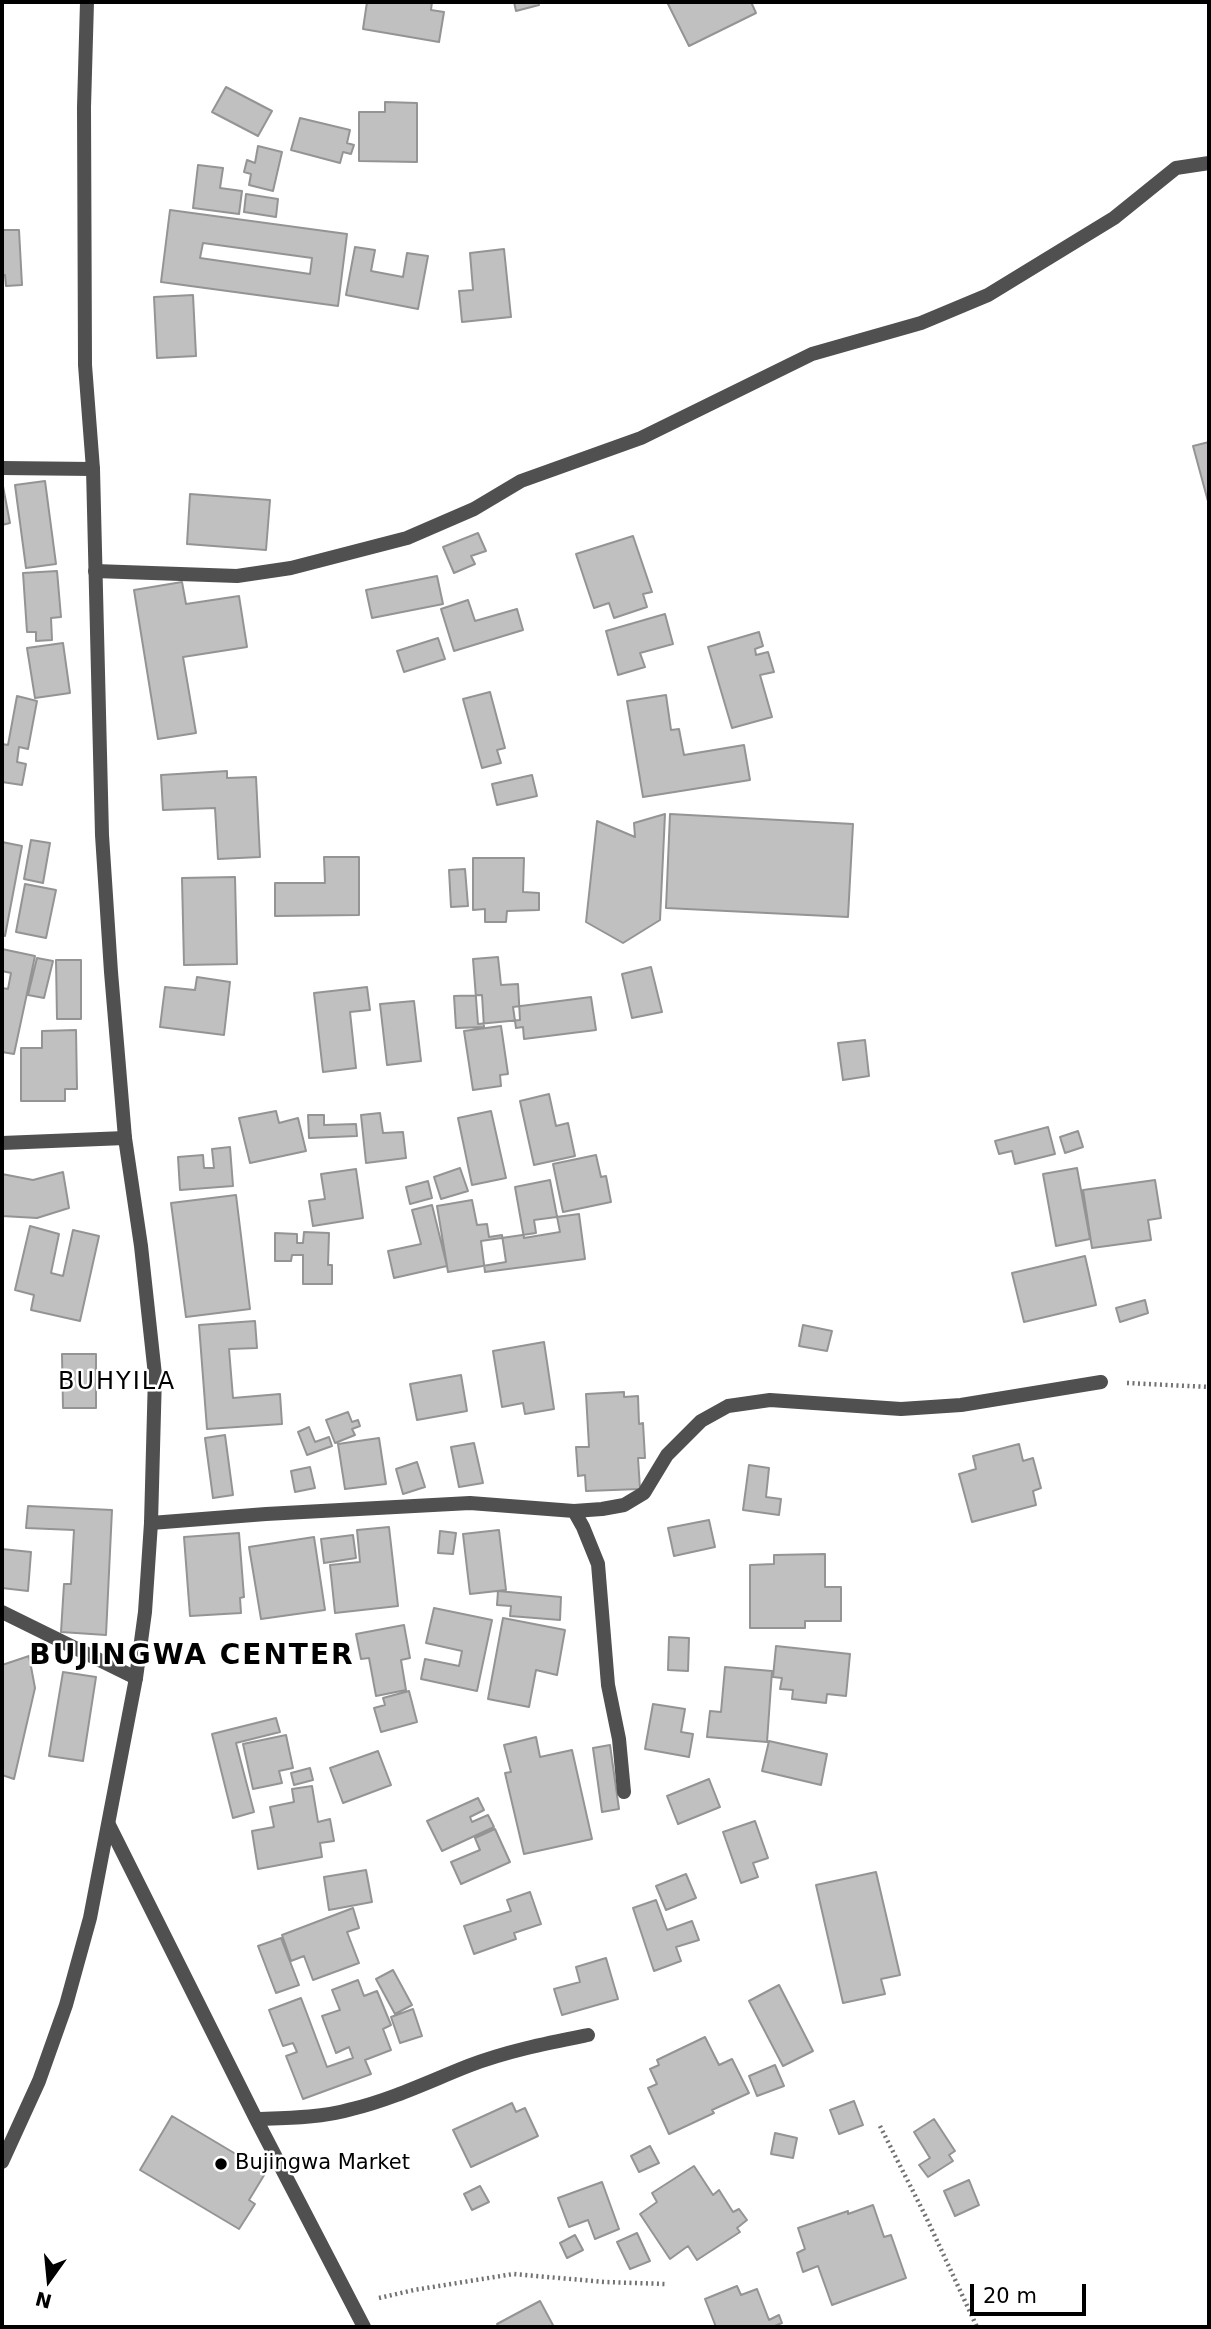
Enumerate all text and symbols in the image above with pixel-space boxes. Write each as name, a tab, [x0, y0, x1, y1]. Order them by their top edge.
district label: BUHYILA	[59, 1369, 175, 1397]
district label: BUJINGWA CENTER	[31, 1640, 353, 1674]
place label: Bujingwa Market	[235, 2151, 410, 2177]
marker: Bujingwa Market	[213, 2156, 229, 2172]
north arrow	[14, 2245, 84, 2315]
scale bar	[973, 2270, 1088, 2314]
text: 20 m	[983, 2284, 1037, 2308]
text: N	[33, 2288, 54, 2313]

